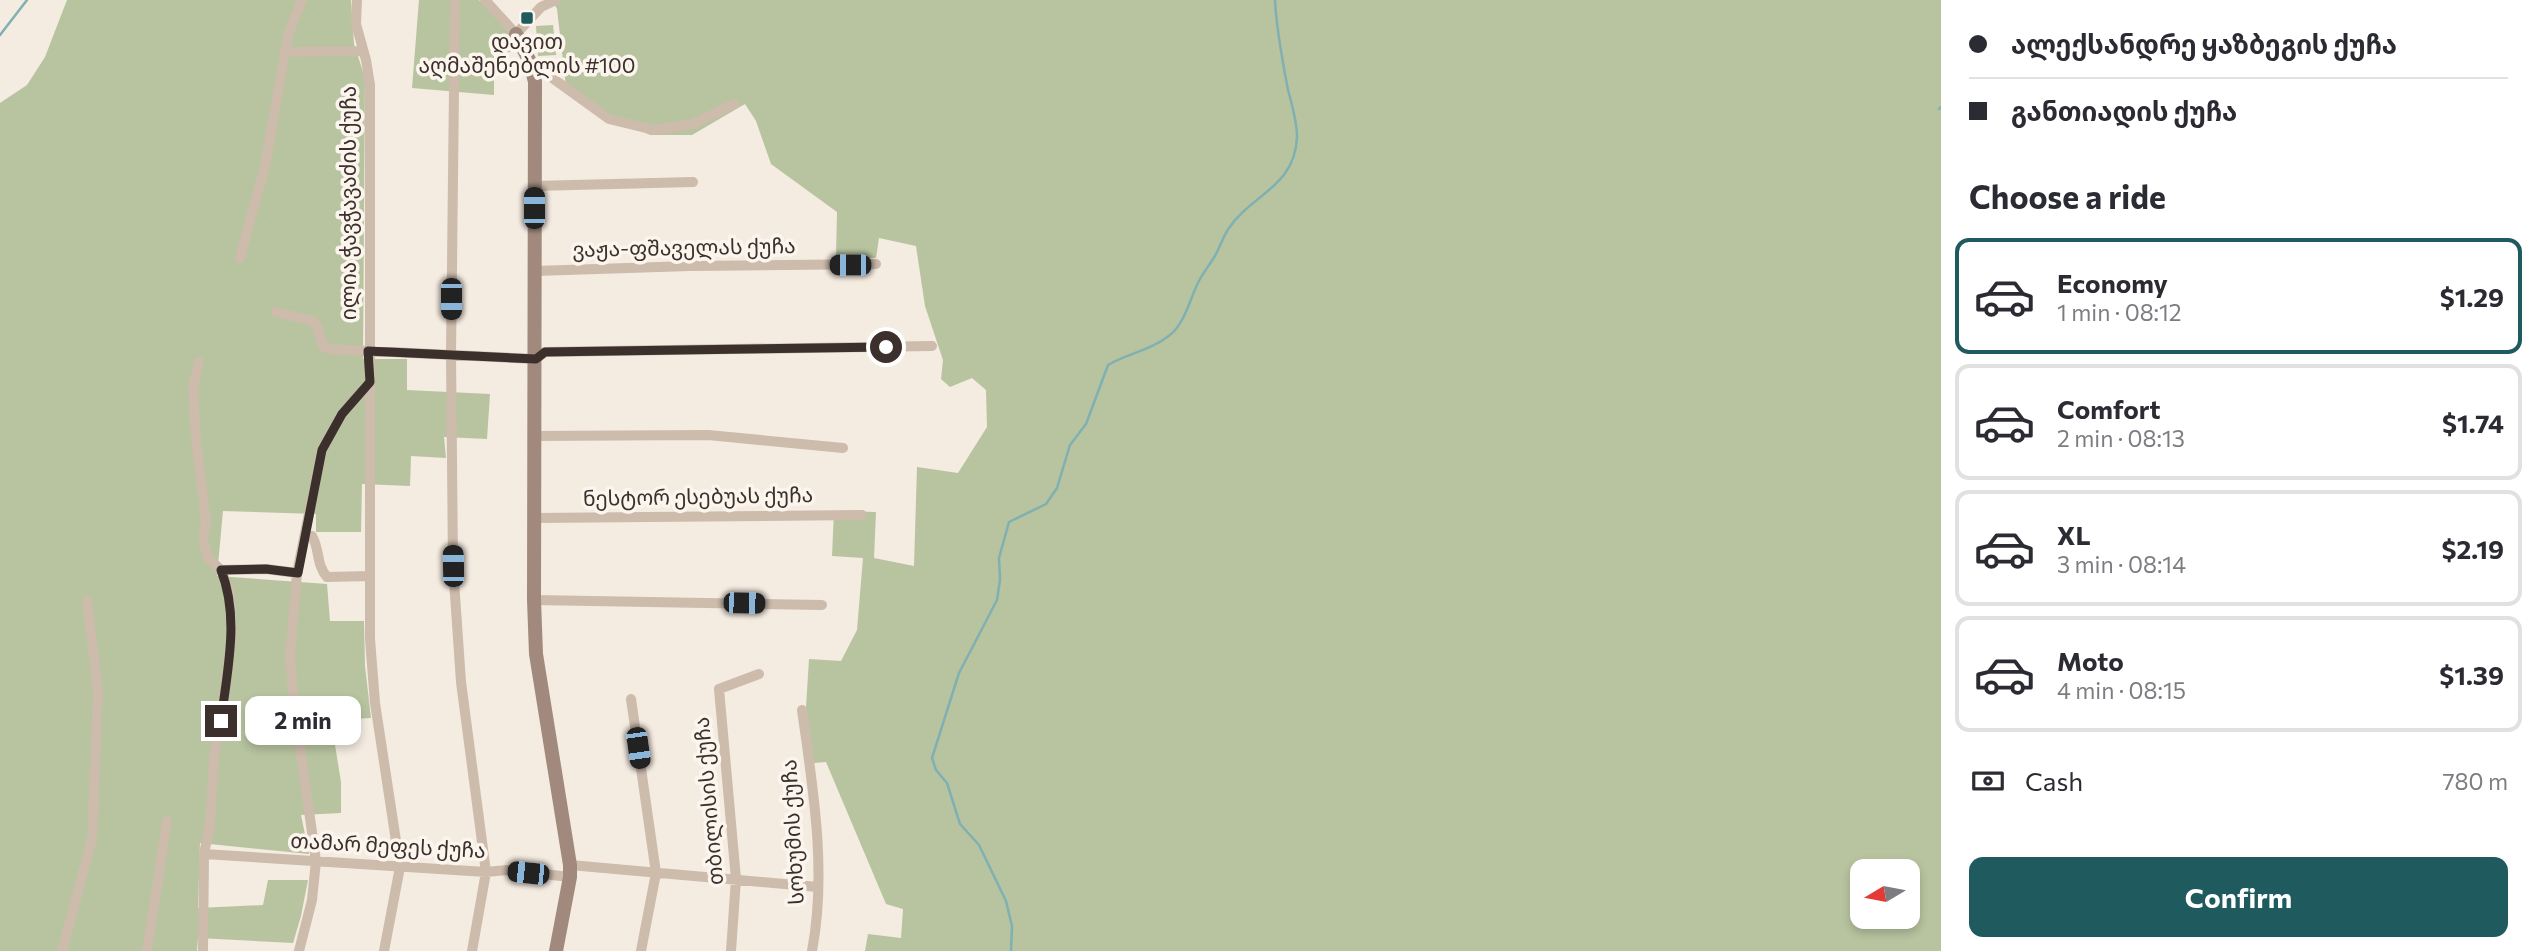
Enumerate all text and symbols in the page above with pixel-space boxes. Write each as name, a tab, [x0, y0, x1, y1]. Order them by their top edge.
marker: დავით აღმაშენებლის #100	[519, 10, 535, 26]
place label: დავით აღმაშენებლის #100	[418, 28, 636, 79]
text: ალექსანდრე ყაზბეგის ქუჩა	[2011, 28, 2397, 59]
street label: ილია ჭავჭავაძის ქუჩა	[335, 86, 362, 320]
text: განთიადის ქუჩა	[2011, 95, 2237, 126]
text: Choose a ride	[1969, 176, 2166, 216]
car	[524, 187, 545, 229]
street label: ვაჟა-ფშაველას ქუჩა	[572, 232, 796, 263]
car	[830, 255, 872, 276]
icon: car	[1973, 265, 2036, 328]
text: Economy	[2057, 267, 2168, 298]
car	[441, 278, 462, 320]
text: $1.29	[2440, 281, 2504, 312]
text: 1 min · 08:12	[2057, 298, 2182, 326]
route start	[870, 331, 902, 363]
icon: car	[1973, 391, 2036, 454]
text: Comfort	[2057, 393, 2160, 424]
text: $1.74	[2442, 407, 2504, 438]
text: 2 min · 08:13	[2057, 424, 2185, 452]
street label: ნესტორ ესებუას ქუჩა	[583, 481, 813, 511]
icon: car	[1973, 517, 2036, 580]
text: XL	[2057, 519, 2091, 550]
text: $2.19	[2442, 533, 2504, 564]
car	[443, 545, 464, 587]
text: 3 min · 08:14	[2057, 550, 2186, 578]
car	[723, 592, 766, 614]
icon: car	[1973, 643, 2036, 706]
text: Moto	[2057, 645, 2124, 676]
text: $1.39	[2439, 659, 2504, 690]
text: 4 min · 08:15	[2057, 676, 2186, 704]
callout: 2 min	[246, 696, 361, 746]
route end	[205, 705, 237, 737]
text: 2 min	[274, 706, 332, 734]
street label: თბილისის ქუჩა	[688, 716, 729, 886]
car	[625, 726, 652, 770]
street label: სოხუმის ქუჩა	[775, 759, 809, 905]
icon: cash	[1969, 762, 2007, 800]
text: Cash	[2025, 765, 2083, 796]
text: 780 m	[2442, 767, 2508, 795]
street label: თამარ მეფეს ქუჩა	[290, 827, 486, 863]
button: Confirm	[1969, 857, 2508, 937]
north arrow	[1850, 859, 1920, 929]
map controls	[1850, 859, 1920, 929]
car	[507, 860, 550, 886]

